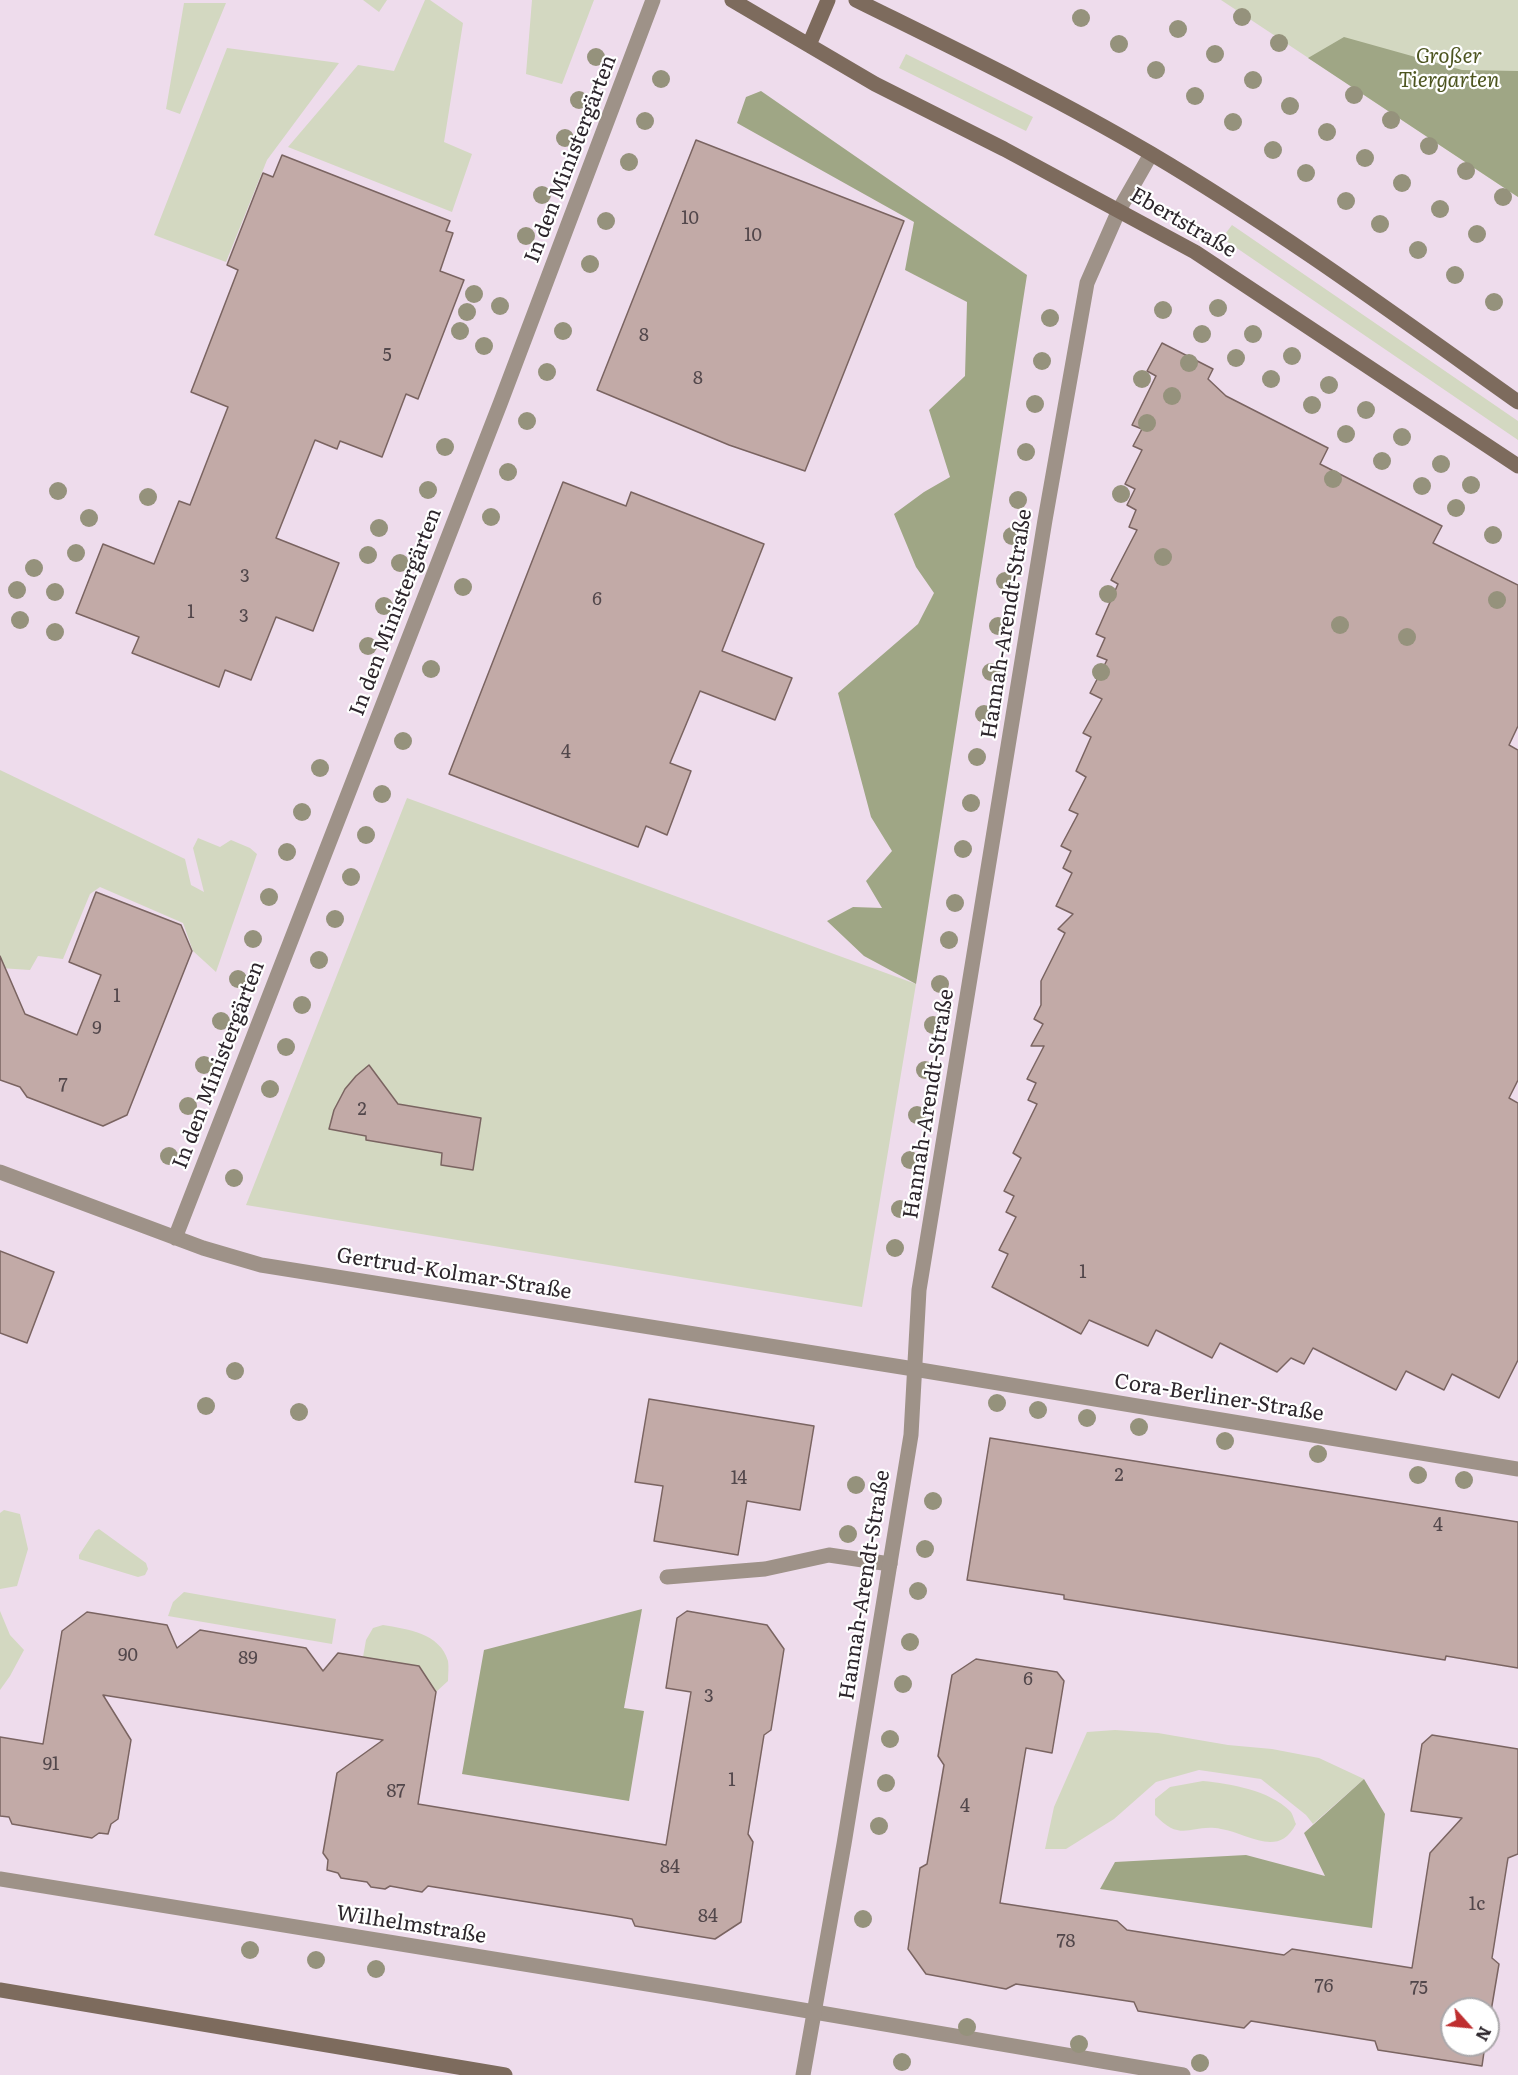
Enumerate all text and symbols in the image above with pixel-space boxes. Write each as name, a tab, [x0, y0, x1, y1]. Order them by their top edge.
park label: Großer Tiergarten	[1398, 44, 1500, 94]
street label: In den Ministergärten	[520, 51, 622, 267]
street label: Ebertstraße	[1125, 183, 1241, 263]
house number: 10	[681, 208, 699, 230]
house number: 10	[744, 225, 762, 247]
house number: 8	[639, 325, 649, 347]
house number: 5	[382, 345, 392, 367]
house number: 8	[693, 368, 703, 390]
street label: In den Ministergärten	[345, 504, 447, 720]
street label: Hannah-Arendt-Straße	[976, 507, 1038, 741]
house number: 3	[240, 566, 250, 588]
house number: 6	[592, 589, 602, 611]
house number: 1	[187, 602, 195, 624]
house number: 3	[239, 606, 249, 628]
house number: 4	[561, 742, 571, 764]
street label: In den Ministergärten	[168, 957, 270, 1173]
house number: 1	[113, 986, 121, 1008]
street label: Hannah-Arendt-Straße	[898, 987, 960, 1221]
house number: 9	[92, 1018, 102, 1040]
house number: 7	[58, 1075, 68, 1097]
house number: 2	[357, 1099, 367, 1121]
street label: Gertrud-Kolmar-Straße	[335, 1243, 573, 1305]
house number: 1	[1079, 1262, 1087, 1284]
street label: Cora-Berliner-Straße	[1113, 1369, 1325, 1427]
house number: 2	[1114, 1465, 1124, 1487]
house number: 14	[731, 1468, 747, 1490]
street label: Hannah-Arendt-Straße	[834, 1468, 896, 1702]
house number: 4	[1433, 1515, 1443, 1537]
house number: 90	[118, 1645, 138, 1667]
house number: 89	[238, 1648, 258, 1670]
house number: 6	[1023, 1669, 1033, 1691]
house number: 3	[704, 1686, 714, 1708]
house number: 91	[43, 1754, 59, 1776]
house number: 1	[728, 1770, 736, 1792]
house number: 87	[387, 1781, 405, 1803]
house number: 4	[960, 1796, 970, 1818]
house number: 84	[660, 1857, 680, 1879]
house number: 1c	[1469, 1894, 1485, 1916]
street label: Wilhelmstraße	[334, 1901, 488, 1949]
house number: 84	[698, 1906, 718, 1928]
house number: 78	[1056, 1931, 1076, 1953]
house number: 76	[1315, 1976, 1333, 1998]
house number: 75	[1410, 1978, 1428, 2000]
north arrow	[1440, 1997, 1500, 2057]
text: N	[1471, 2023, 1498, 2046]

